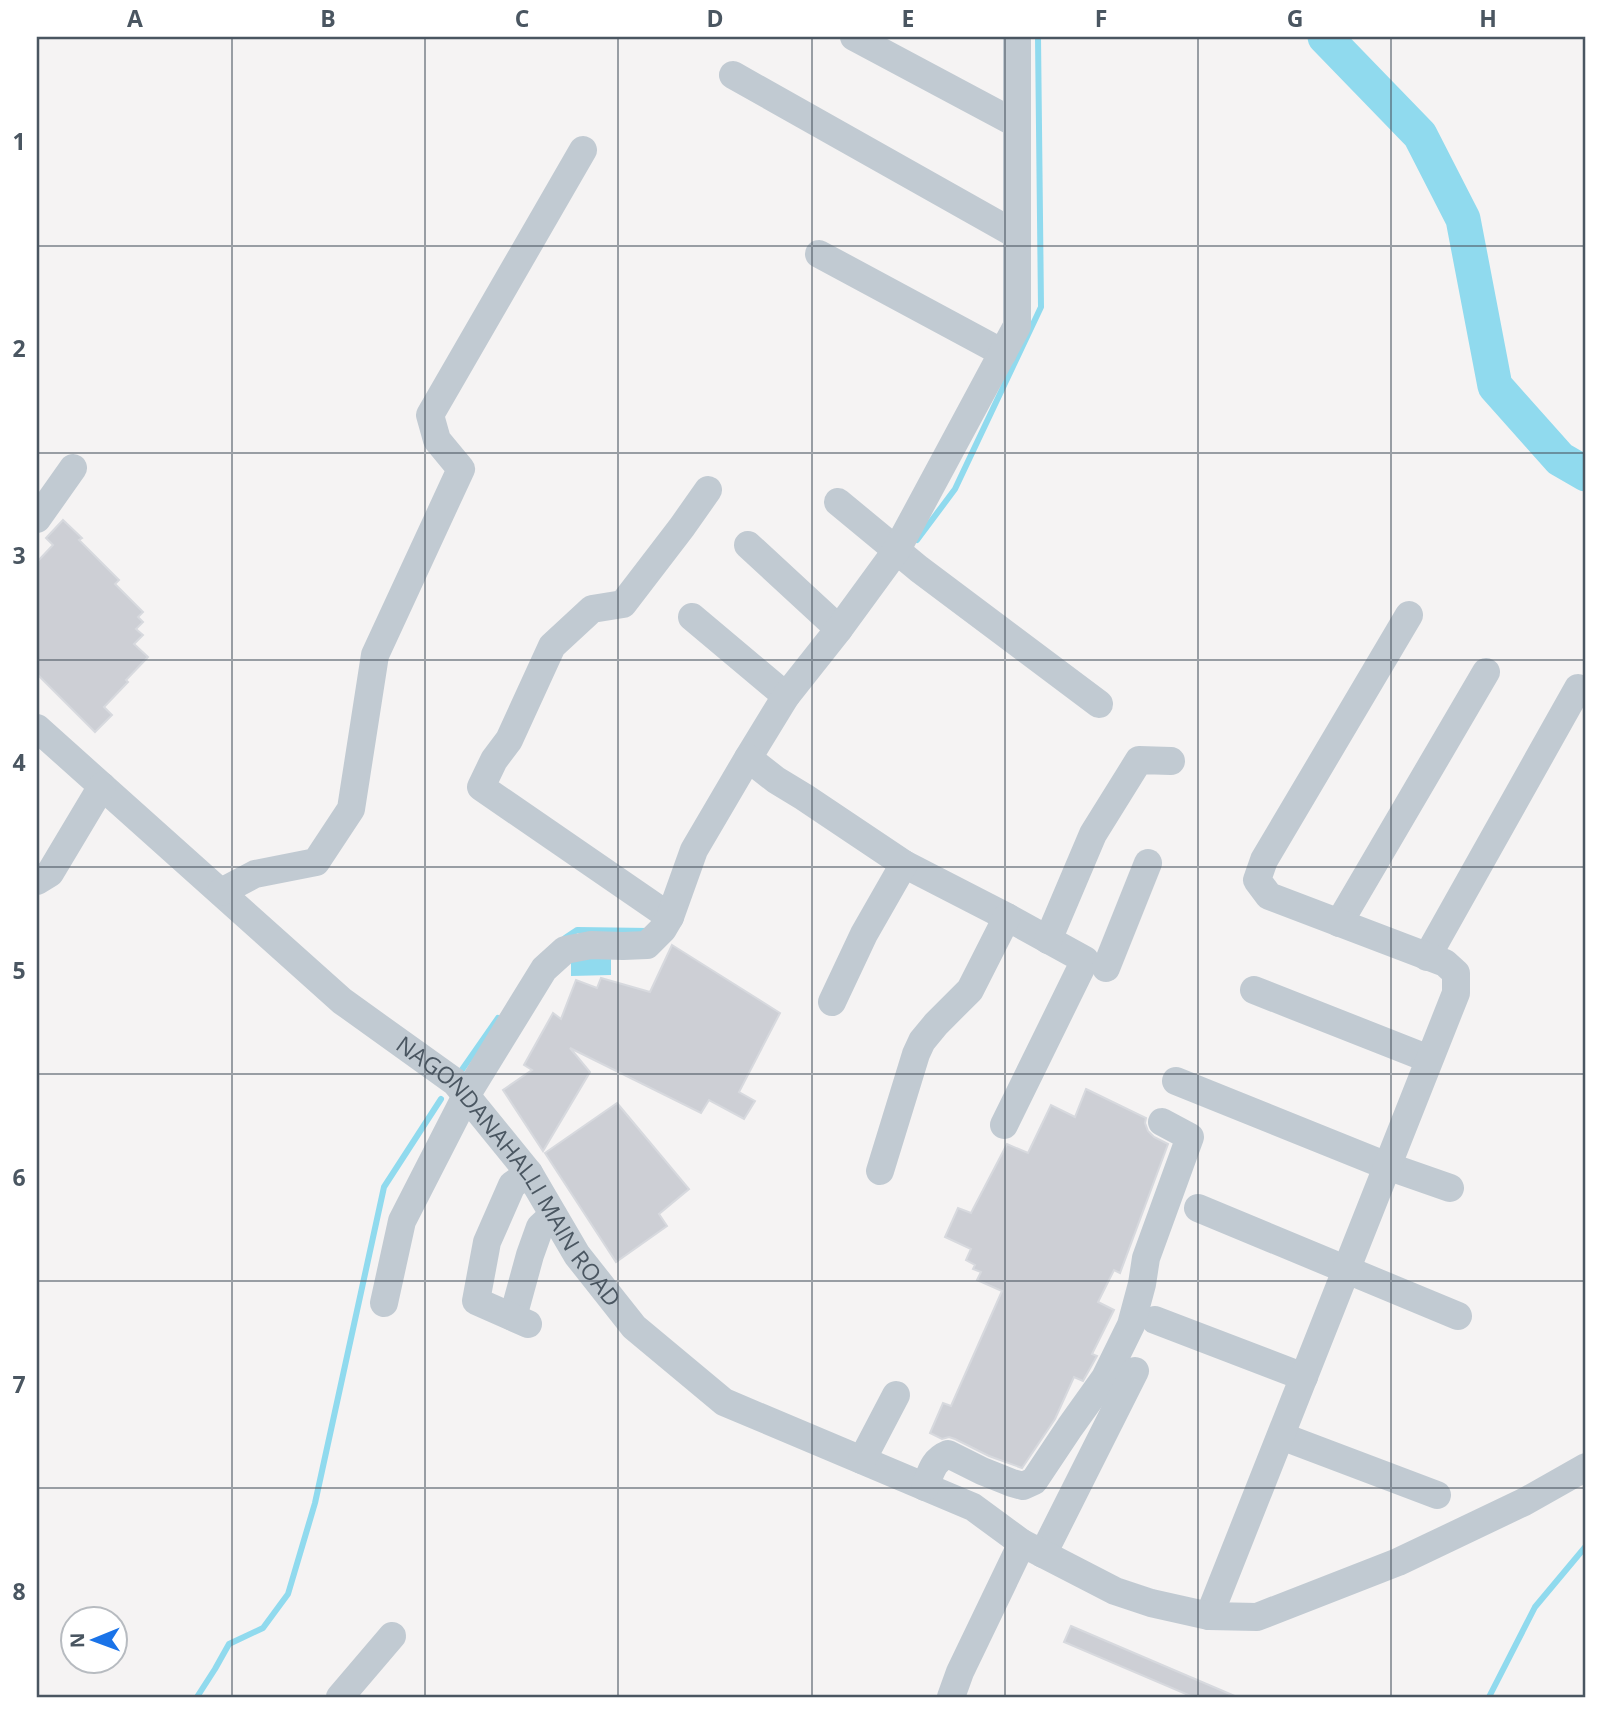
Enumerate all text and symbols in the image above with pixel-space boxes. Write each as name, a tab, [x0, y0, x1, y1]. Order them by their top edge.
text: A	[127, 2, 143, 34]
text: B	[320, 2, 336, 34]
text: C	[515, 2, 529, 34]
text: D	[706, 2, 724, 34]
text: E	[902, 2, 914, 34]
text: F	[1095, 2, 1107, 34]
text: G	[1287, 2, 1303, 34]
text: H	[1479, 2, 1497, 34]
text: 1	[12, 125, 26, 157]
text: 2	[12, 332, 26, 364]
text: 3	[12, 539, 26, 571]
text: 4	[12, 746, 26, 778]
text: 5	[12, 954, 26, 986]
street label: NAGONDANAHALLI MAIN ROAD	[390, 1028, 629, 1313]
text: 6	[12, 1161, 26, 1193]
text: 7	[12, 1368, 26, 1400]
text: 8	[12, 1575, 26, 1607]
north arrow	[60, 1604, 130, 1674]
text: N	[64, 1632, 90, 1648]

